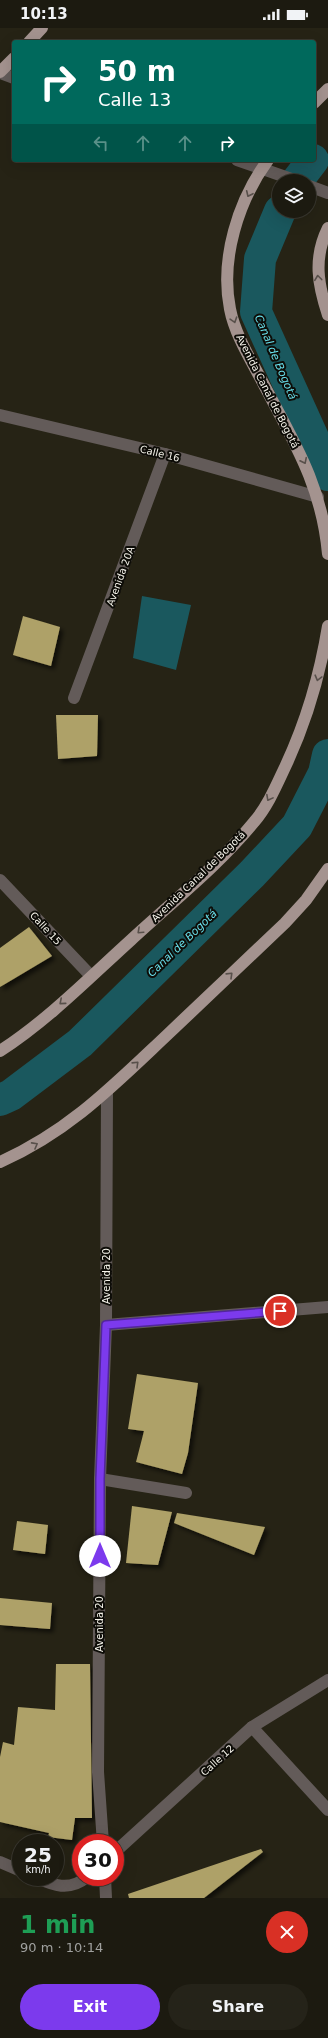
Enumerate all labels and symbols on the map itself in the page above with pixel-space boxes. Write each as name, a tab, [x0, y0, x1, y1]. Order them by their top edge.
one-way arrow	[246, 190, 254, 197]
one-way arrow	[314, 275, 323, 281]
water label: Canal de Bogotá	[252, 313, 299, 402]
one-way arrow	[229, 316, 238, 323]
street label: Avenida Canal de Bogotá	[234, 333, 301, 450]
street label: Calle 16	[139, 443, 181, 464]
one-way arrow	[299, 457, 307, 465]
street label: Avenida 20A	[105, 545, 136, 607]
one-way arrow	[314, 674, 323, 681]
one-way arrow	[267, 794, 274, 802]
street label: Avenida Canal de Bogotá	[149, 829, 247, 924]
water label: Canal de Bogotá	[145, 907, 220, 980]
street label: Calle 15	[28, 910, 64, 947]
one-way arrow	[137, 926, 145, 934]
one-way arrow	[226, 972, 233, 979]
one-way arrow	[59, 997, 67, 1005]
one-way arrow	[131, 1061, 139, 1069]
one-way arrow	[31, 1142, 38, 1150]
street label: Avenida 20	[101, 1248, 112, 1304]
pin	[263, 1294, 297, 1328]
position arrow	[79, 1535, 121, 1577]
street label: Avenida 20	[94, 1596, 105, 1652]
street label: Calle 12	[199, 1743, 236, 1778]
speed limit sign: 30	[72, 1834, 124, 1886]

